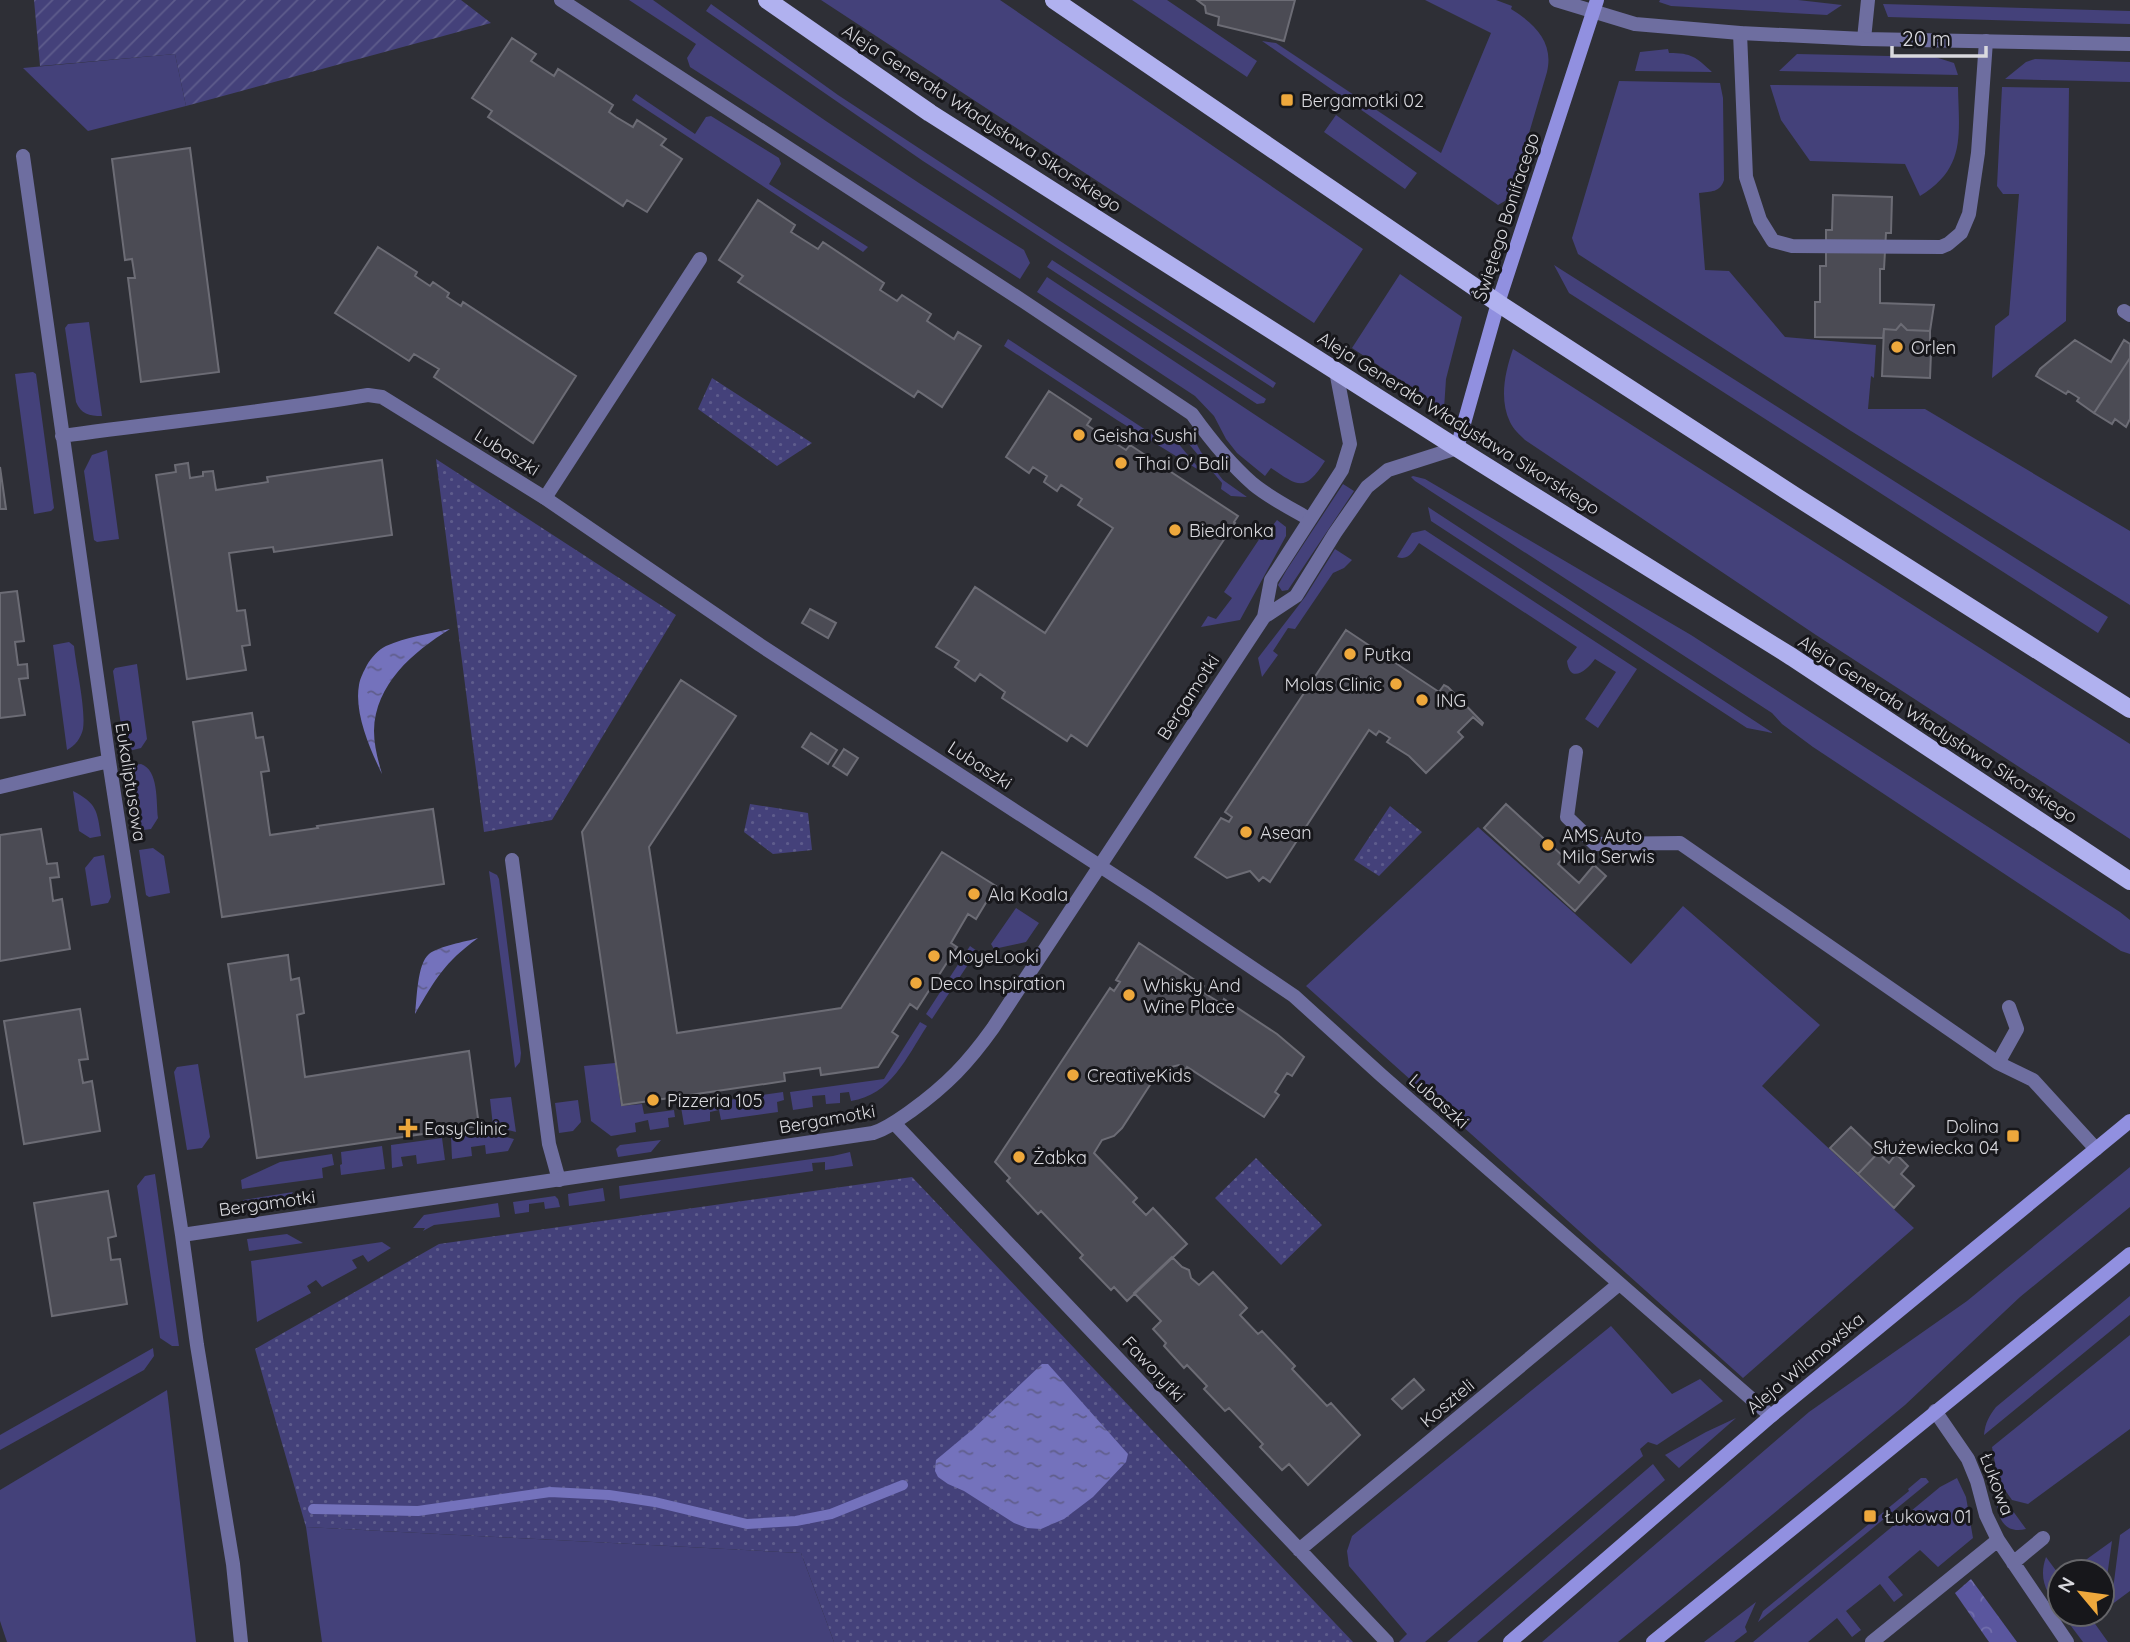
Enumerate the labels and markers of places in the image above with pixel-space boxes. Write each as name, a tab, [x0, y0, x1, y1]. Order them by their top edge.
place label: Bergamotki 02	[1301, 89, 1424, 112]
marker: Bergamotki 02	[1279, 92, 1295, 108]
place label: Orlen	[1911, 336, 1956, 359]
marker: Orlen	[1889, 339, 1905, 355]
place label: Geisha Sushi	[1093, 424, 1197, 447]
marker: Geisha Sushi	[1071, 427, 1087, 443]
place label: Thai O' Bali	[1135, 452, 1229, 475]
marker: Thai O' Bali	[1113, 455, 1129, 471]
place label: Biedronka	[1189, 519, 1274, 542]
marker: Biedronka	[1167, 522, 1183, 538]
place label: Putka	[1364, 643, 1411, 666]
marker: Putka	[1342, 646, 1358, 662]
place label: Molas Clinic	[1285, 673, 1382, 696]
marker: Molas Clinic	[1388, 676, 1404, 692]
place label: ING	[1436, 689, 1466, 712]
marker: ING	[1414, 692, 1430, 708]
place label: Asean	[1260, 821, 1312, 844]
marker: Asean	[1238, 824, 1254, 840]
place label: AMS Auto Mila Serwis	[1562, 824, 1655, 868]
marker: AMS Auto Mila Serwis	[1540, 837, 1556, 853]
place label: Ala Koala	[988, 883, 1068, 906]
marker: Ala Koala	[966, 886, 982, 902]
place label: MoyeLooki	[948, 945, 1039, 968]
marker: MoyeLooki	[926, 948, 942, 964]
place label: Deco Inspiration	[930, 972, 1065, 995]
place label: Whisky And Wine Place	[1143, 974, 1241, 1018]
marker: Deco Inspiration	[908, 975, 924, 991]
marker: Whisky And Wine Place	[1121, 987, 1137, 1003]
place label: CreativeKids	[1087, 1064, 1191, 1087]
marker: CreativeKids	[1065, 1067, 1081, 1083]
place label: Pizzeria 105	[667, 1089, 763, 1112]
marker: Pizzeria 105	[645, 1092, 661, 1108]
place label: Dolina Służewiecka 04	[1873, 1115, 1999, 1159]
place label: EasyClinic	[424, 1117, 507, 1140]
marker: EasyClinic	[398, 1118, 418, 1138]
marker: Dolina Służewiecka 04	[2005, 1128, 2021, 1144]
place label: Żabka	[1033, 1146, 1087, 1169]
marker: Żabka	[1011, 1149, 1027, 1165]
place label: Łukowa 01	[1884, 1505, 1972, 1528]
marker: Łukowa 01	[1862, 1508, 1878, 1524]

